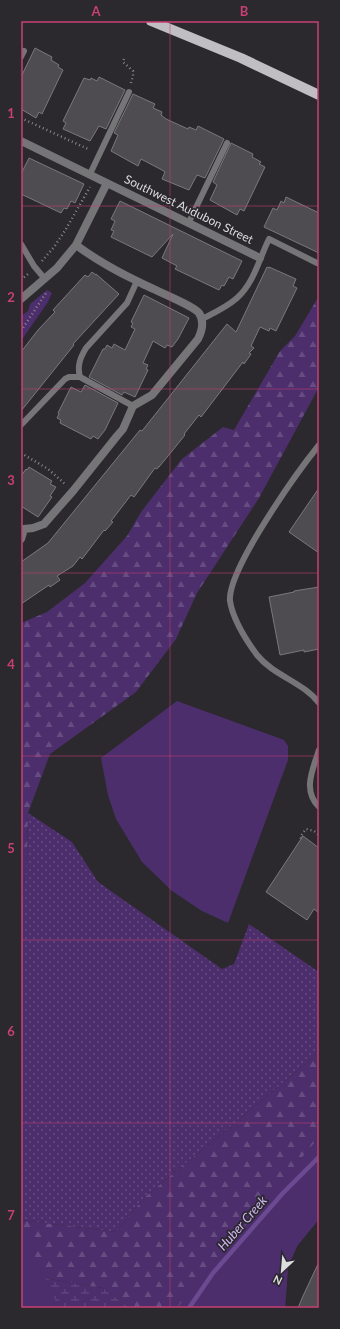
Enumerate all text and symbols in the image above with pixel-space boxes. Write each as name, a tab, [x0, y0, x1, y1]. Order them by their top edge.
text: A	[90, 3, 101, 19]
text: B	[240, 3, 249, 19]
text: 1	[7, 105, 15, 121]
street label: Southwest Audubon Street	[122, 171, 257, 247]
text: 2	[7, 289, 15, 305]
text: 3	[7, 472, 15, 488]
text: 4	[7, 656, 15, 672]
text: 5	[7, 840, 15, 856]
text: 6	[7, 1023, 15, 1039]
water label: Huber Creek	[214, 1192, 271, 1254]
text: 7	[7, 1207, 15, 1223]
north arrow	[262, 1251, 302, 1291]
text: N	[271, 1273, 284, 1288]

